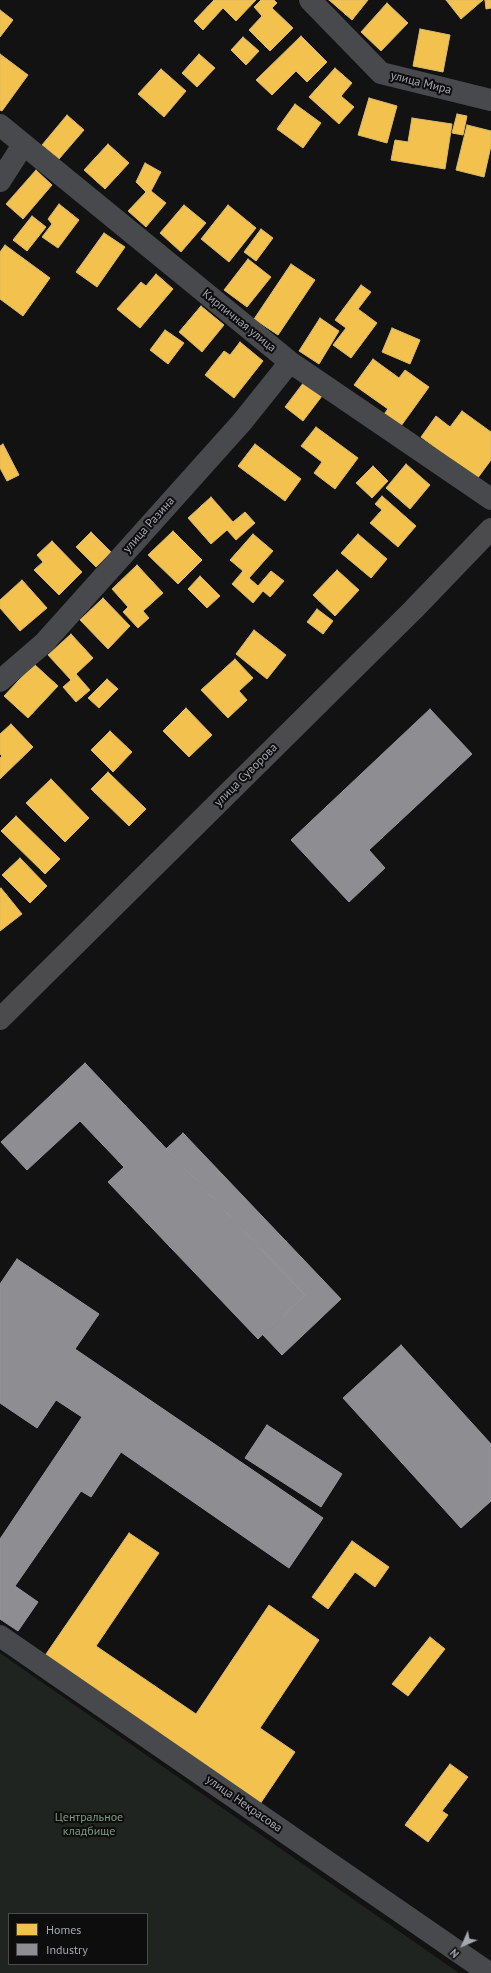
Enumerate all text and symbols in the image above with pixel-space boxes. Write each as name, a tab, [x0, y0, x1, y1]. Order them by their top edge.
street label: улица Мира	[389, 68, 453, 98]
street label: Кирпичная улица	[199, 287, 279, 355]
street label: улица Разина	[120, 494, 178, 556]
street label: улица Суворова	[211, 740, 281, 810]
street label: улица Некрасова	[203, 1772, 285, 1836]
park label: Центральное кладбище	[55, 1811, 123, 1839]
legend	[8, 1913, 148, 1965]
text: Homes	[46, 1922, 81, 1937]
north arrow	[443, 1925, 483, 1965]
text: Industry	[46, 1942, 88, 1957]
text: N	[447, 1946, 462, 1961]

